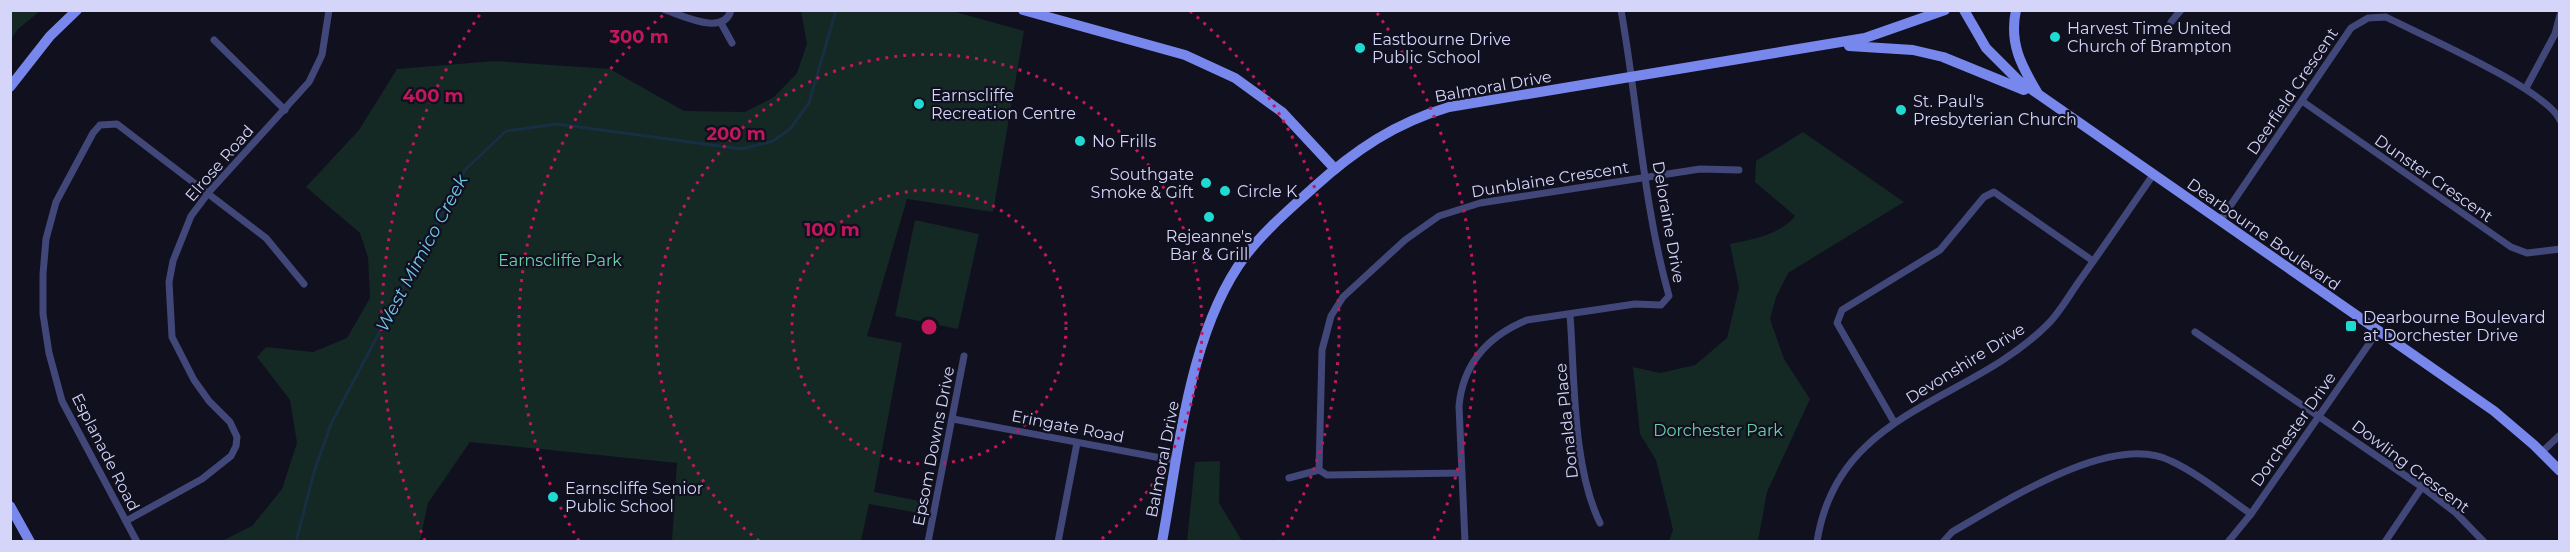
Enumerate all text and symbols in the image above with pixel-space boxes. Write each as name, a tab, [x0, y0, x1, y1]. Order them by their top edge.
place label: Harvest Time United Church of Brampton	[2067, 19, 2232, 56]
street label: Deerfield Crescent	[2243, 24, 2342, 158]
text: 300 m	[608, 26, 669, 48]
place label: Eastbourne Drive Public School	[1372, 30, 1511, 67]
marker: Harvest Time United Church of Brampton	[2048, 30, 2062, 44]
marker: Eastbourne Drive Public School	[1353, 41, 1367, 55]
street label: Balmoral Drive	[1433, 67, 1553, 106]
text: 400 m	[403, 85, 463, 107]
place label: Earnscliffe Recreation Centre	[931, 86, 1076, 123]
place label: St. Paul's Presbyterian Church	[1913, 92, 2077, 129]
marker: Earnscliffe Recreation Centre	[912, 97, 926, 111]
marker: St. Paul's Presbyterian Church	[1894, 103, 1908, 117]
street label: Elrose Road	[181, 121, 258, 205]
text: 200 m	[706, 123, 766, 145]
street label: Dunster Crescent	[2371, 130, 2497, 227]
place label: No Frills	[1092, 132, 1156, 151]
marker: No Frills	[1073, 134, 1087, 148]
street label: Dunblaine Crescent	[1470, 158, 1631, 201]
street label: Deloraine Drive	[1648, 160, 1689, 284]
place label: Southgate Smoke & Gift	[1091, 165, 1194, 202]
water label: West Mimico Creek	[371, 170, 473, 335]
street label: Dearbourne Boulevard	[2184, 174, 2344, 295]
marker: Southgate Smoke & Gift	[1199, 176, 1213, 190]
place label: Circle K	[1237, 182, 1298, 201]
marker: Circle K	[1218, 184, 1232, 198]
marker: Rejeanne's Bar & Grill	[1202, 210, 1216, 224]
text: 100 m	[804, 219, 860, 241]
place label: Rejeanne's Bar & Grill	[1166, 227, 1252, 264]
park label: Earnscliffe Park	[498, 251, 622, 270]
place label: Dearbourne Boulevard at Dorchester Drive	[2363, 308, 2546, 345]
centre of rings	[919, 317, 939, 337]
street label: Devonshire Drive	[1902, 319, 2028, 408]
marker: Dearbourne Boulevard at Dorchester Drive	[2344, 319, 2358, 333]
street label: Donalda Place	[1551, 362, 1582, 480]
street label: Epsom Downs Drive	[909, 365, 958, 528]
street label: Dorchester Drive	[2247, 369, 2340, 490]
street label: Esplanade Road	[68, 390, 143, 514]
street label: Balmoral Drive	[1142, 399, 1183, 519]
street label: Eringate Road	[1010, 406, 1126, 447]
street label: Dowling Crescent	[2348, 416, 2474, 517]
park label: Dorchester Park	[1653, 421, 1783, 440]
place label: Earnscliffe Senior Public School	[565, 479, 703, 516]
marker: Earnscliffe Senior Public School	[546, 490, 560, 504]

